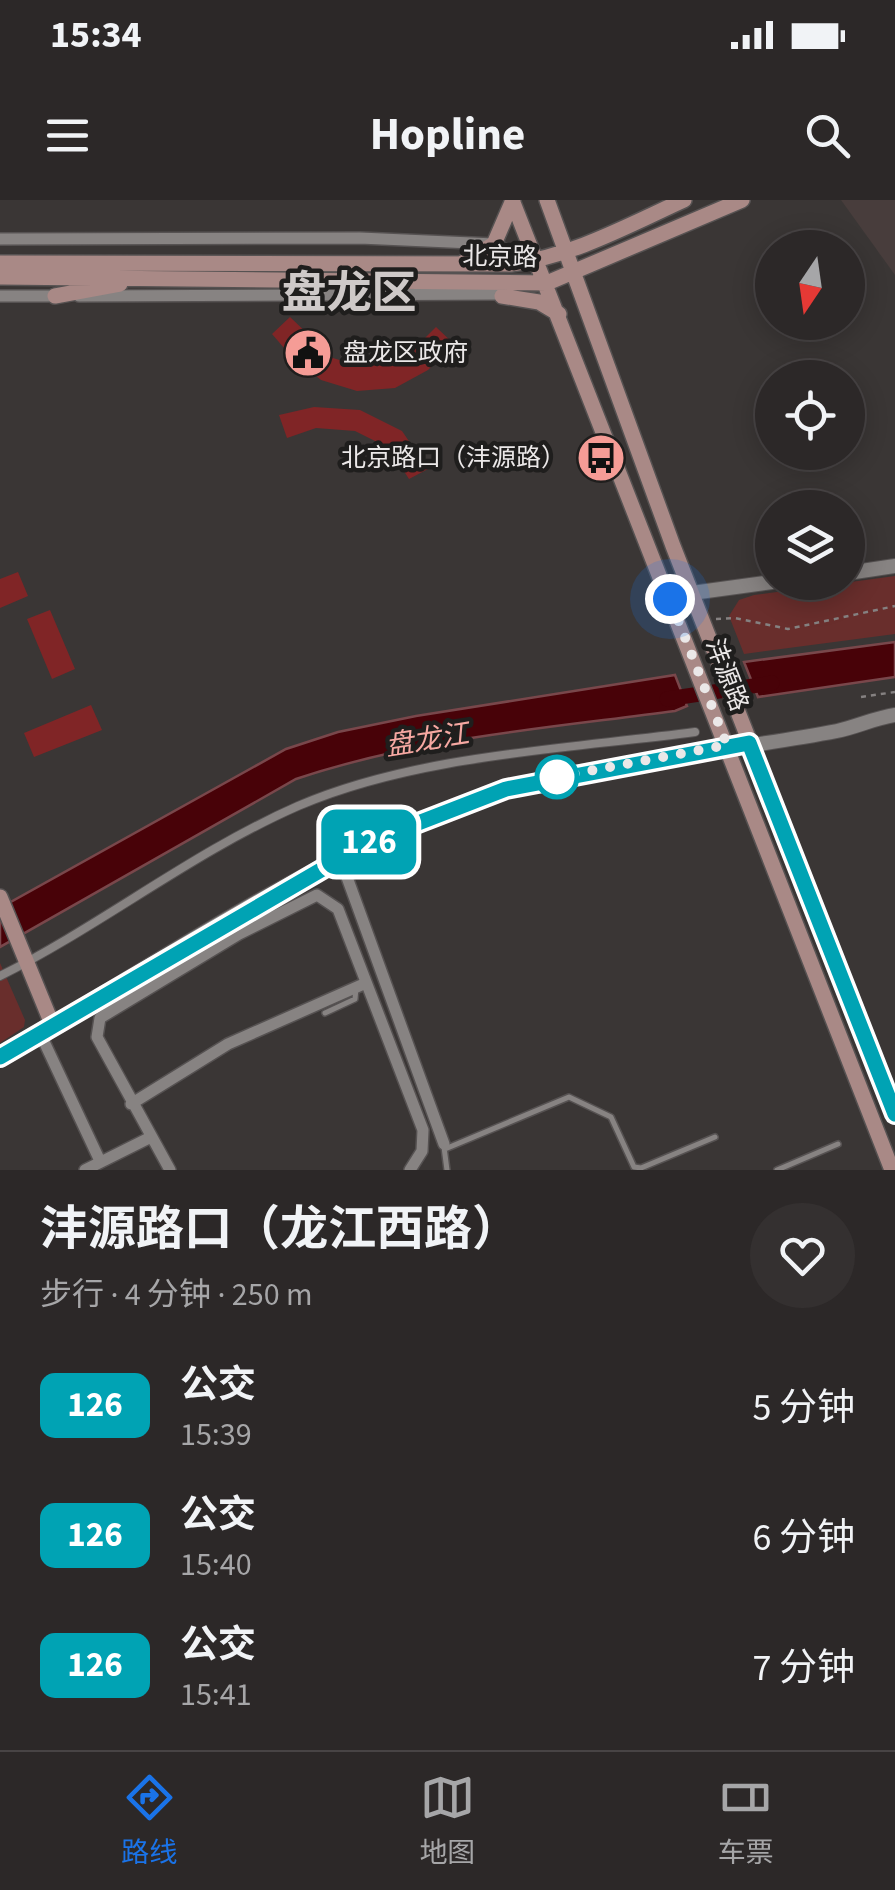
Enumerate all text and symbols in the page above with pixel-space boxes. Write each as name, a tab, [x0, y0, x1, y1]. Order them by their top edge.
text: 15:34	[50, 8, 142, 62]
text: Hopline	[370, 103, 525, 167]
icon: menu	[40, 108, 95, 163]
icon: search	[800, 108, 855, 163]
north arrow	[755, 230, 865, 340]
map controls	[755, 230, 865, 600]
street label: 北京路	[462, 238, 538, 276]
district label: 盘龙区	[281, 262, 417, 326]
public building icon: 盘龙区政府	[282, 327, 334, 379]
place label: 盘龙区政府	[343, 335, 468, 371]
button: locate	[755, 360, 865, 470]
bus stop icon: 北京路口（沣源路）	[575, 432, 627, 484]
place label: 北京路口（沣源路）	[341, 440, 566, 476]
button: layers	[755, 490, 865, 600]
your location	[645, 574, 695, 624]
street label: 沣源路	[697, 634, 757, 716]
water label: 盘龙江	[382, 713, 475, 766]
unlabelled marker	[536, 756, 578, 798]
line badge: 126	[312, 810, 426, 874]
text: 126	[341, 817, 397, 867]
text: 沣源路口（龙江西路）	[40, 1196, 520, 1264]
button: heart	[750, 1203, 855, 1308]
text: 步行 · 4 分钟 · 250 m	[40, 1272, 312, 1318]
text: 公交	[180, 1358, 256, 1412]
text: 126	[67, 1380, 123, 1430]
text: 5 分钟	[753, 1381, 855, 1435]
text: 15:39	[180, 1412, 252, 1458]
text: 公交	[180, 1488, 256, 1542]
text: 126	[67, 1510, 123, 1560]
text: 6 分钟	[753, 1511, 855, 1565]
text: 15:40	[180, 1542, 252, 1588]
text: 公交	[180, 1618, 256, 1672]
text: 126	[67, 1640, 123, 1690]
text: 7 分钟	[753, 1641, 855, 1695]
text: 15:41	[180, 1672, 252, 1718]
tab: 路线	[121, 1770, 177, 1873]
tab: 地图	[419, 1770, 476, 1873]
tab: 车票	[718, 1770, 774, 1873]

